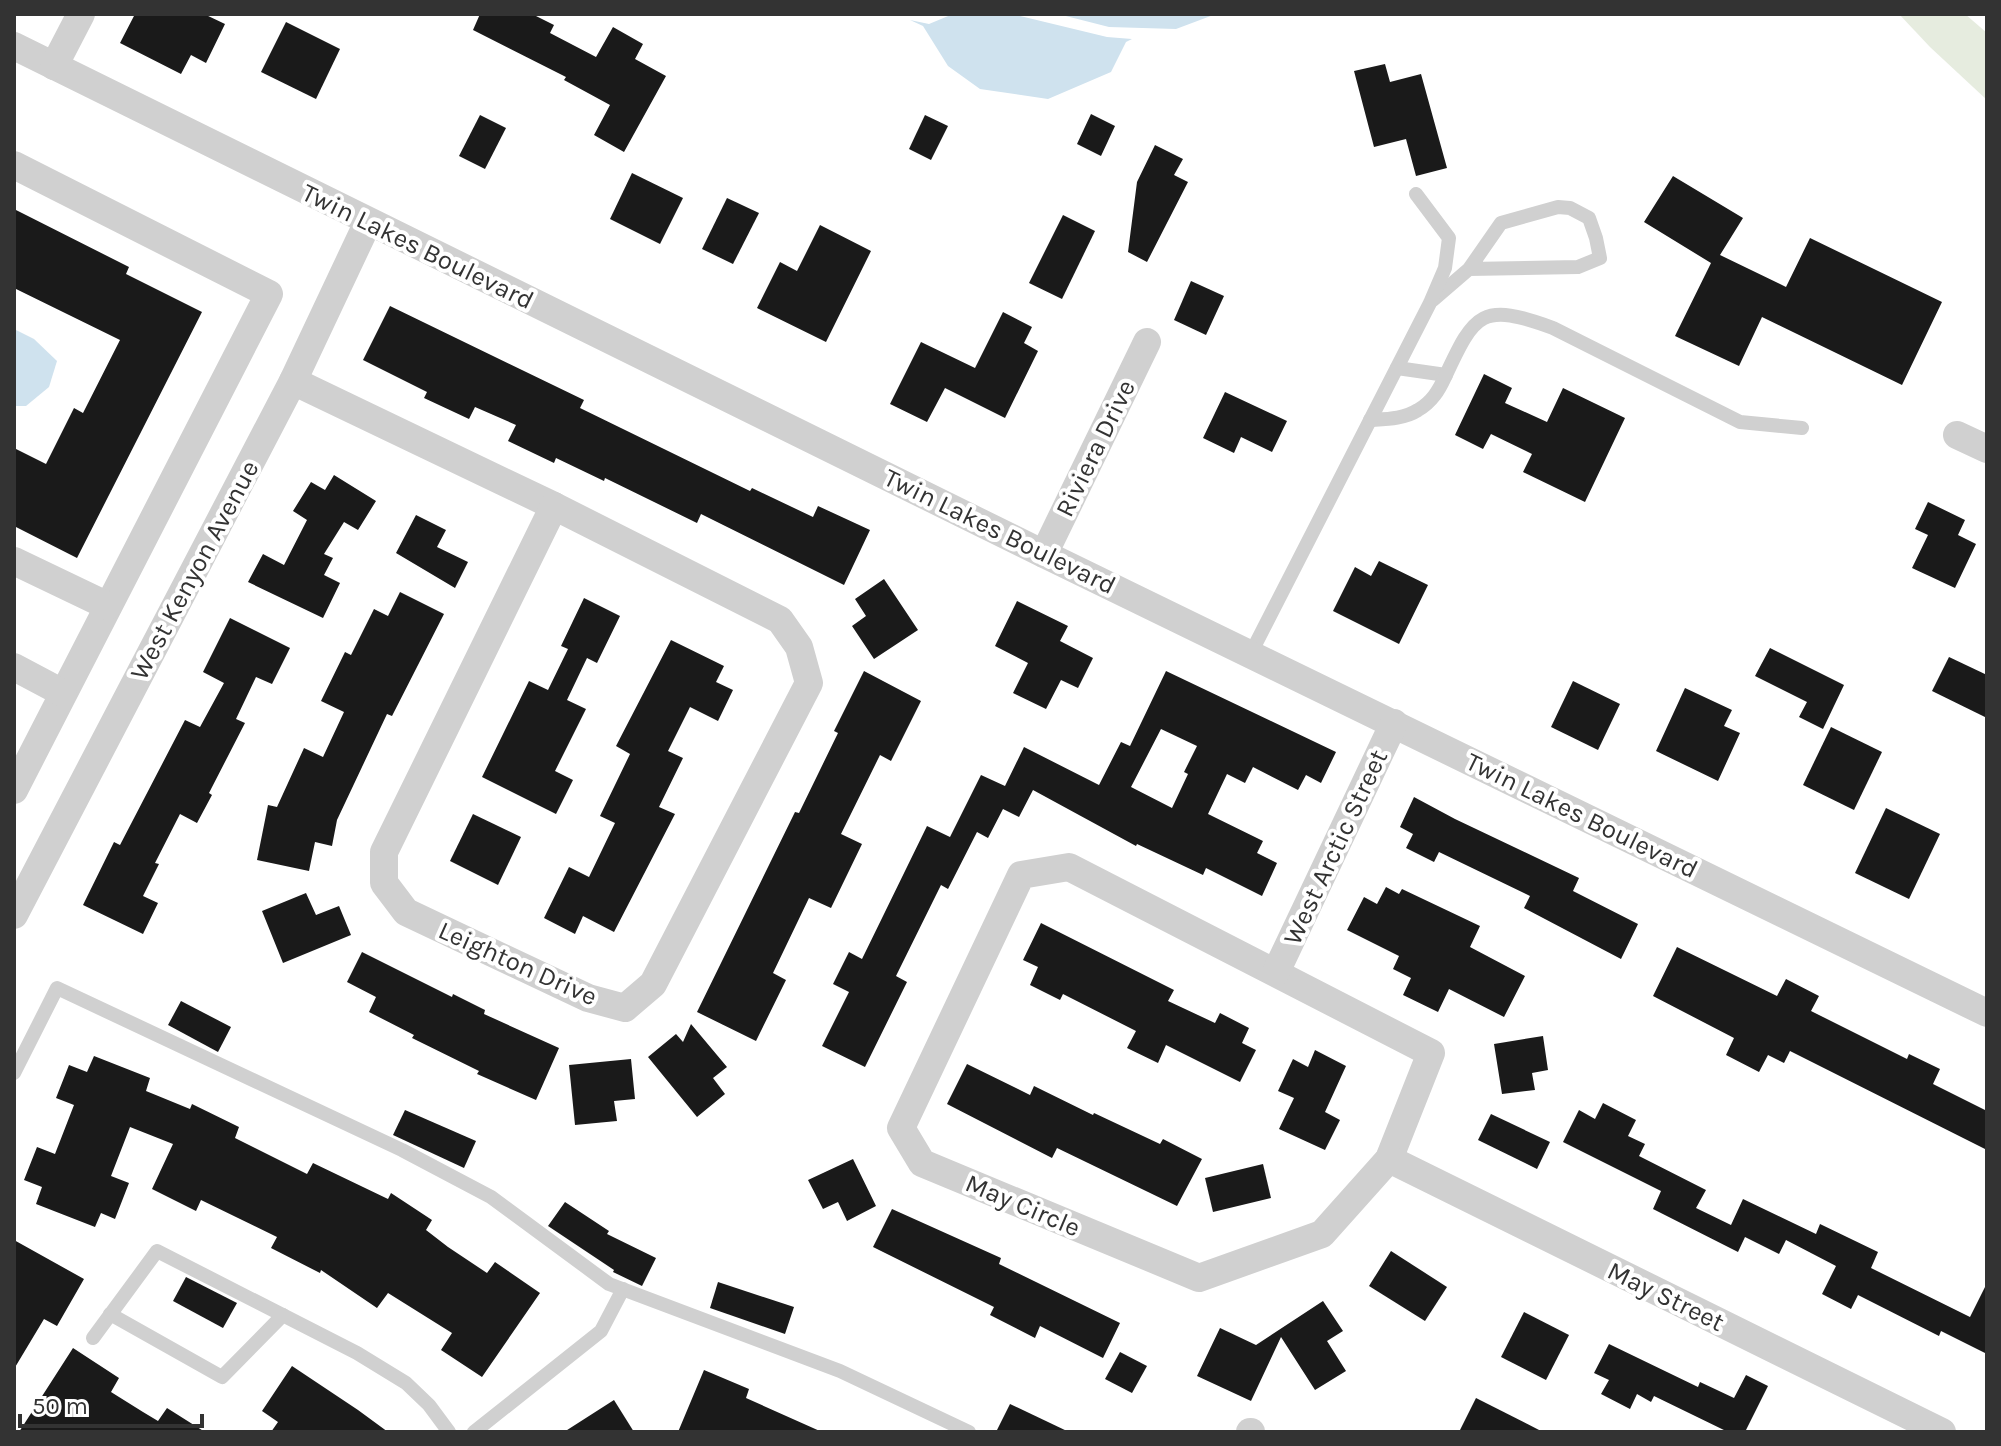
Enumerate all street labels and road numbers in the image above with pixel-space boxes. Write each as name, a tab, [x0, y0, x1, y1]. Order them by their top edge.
street label: Twin Lakes Boulevard	[297, 177, 539, 316]
street label: Riviera Drive	[1049, 375, 1142, 522]
street label: West Kenyon Avenue	[123, 455, 265, 685]
street label: Twin Lakes Boulevard	[879, 462, 1121, 601]
street label: West Arctic Street	[1277, 745, 1394, 950]
street label: Twin Lakes Boulevard	[1461, 746, 1703, 885]
street label: Leighton Drive	[434, 915, 602, 1012]
street label: May Circle	[961, 1167, 1085, 1244]
street label: May Street	[1602, 1255, 1729, 1338]

